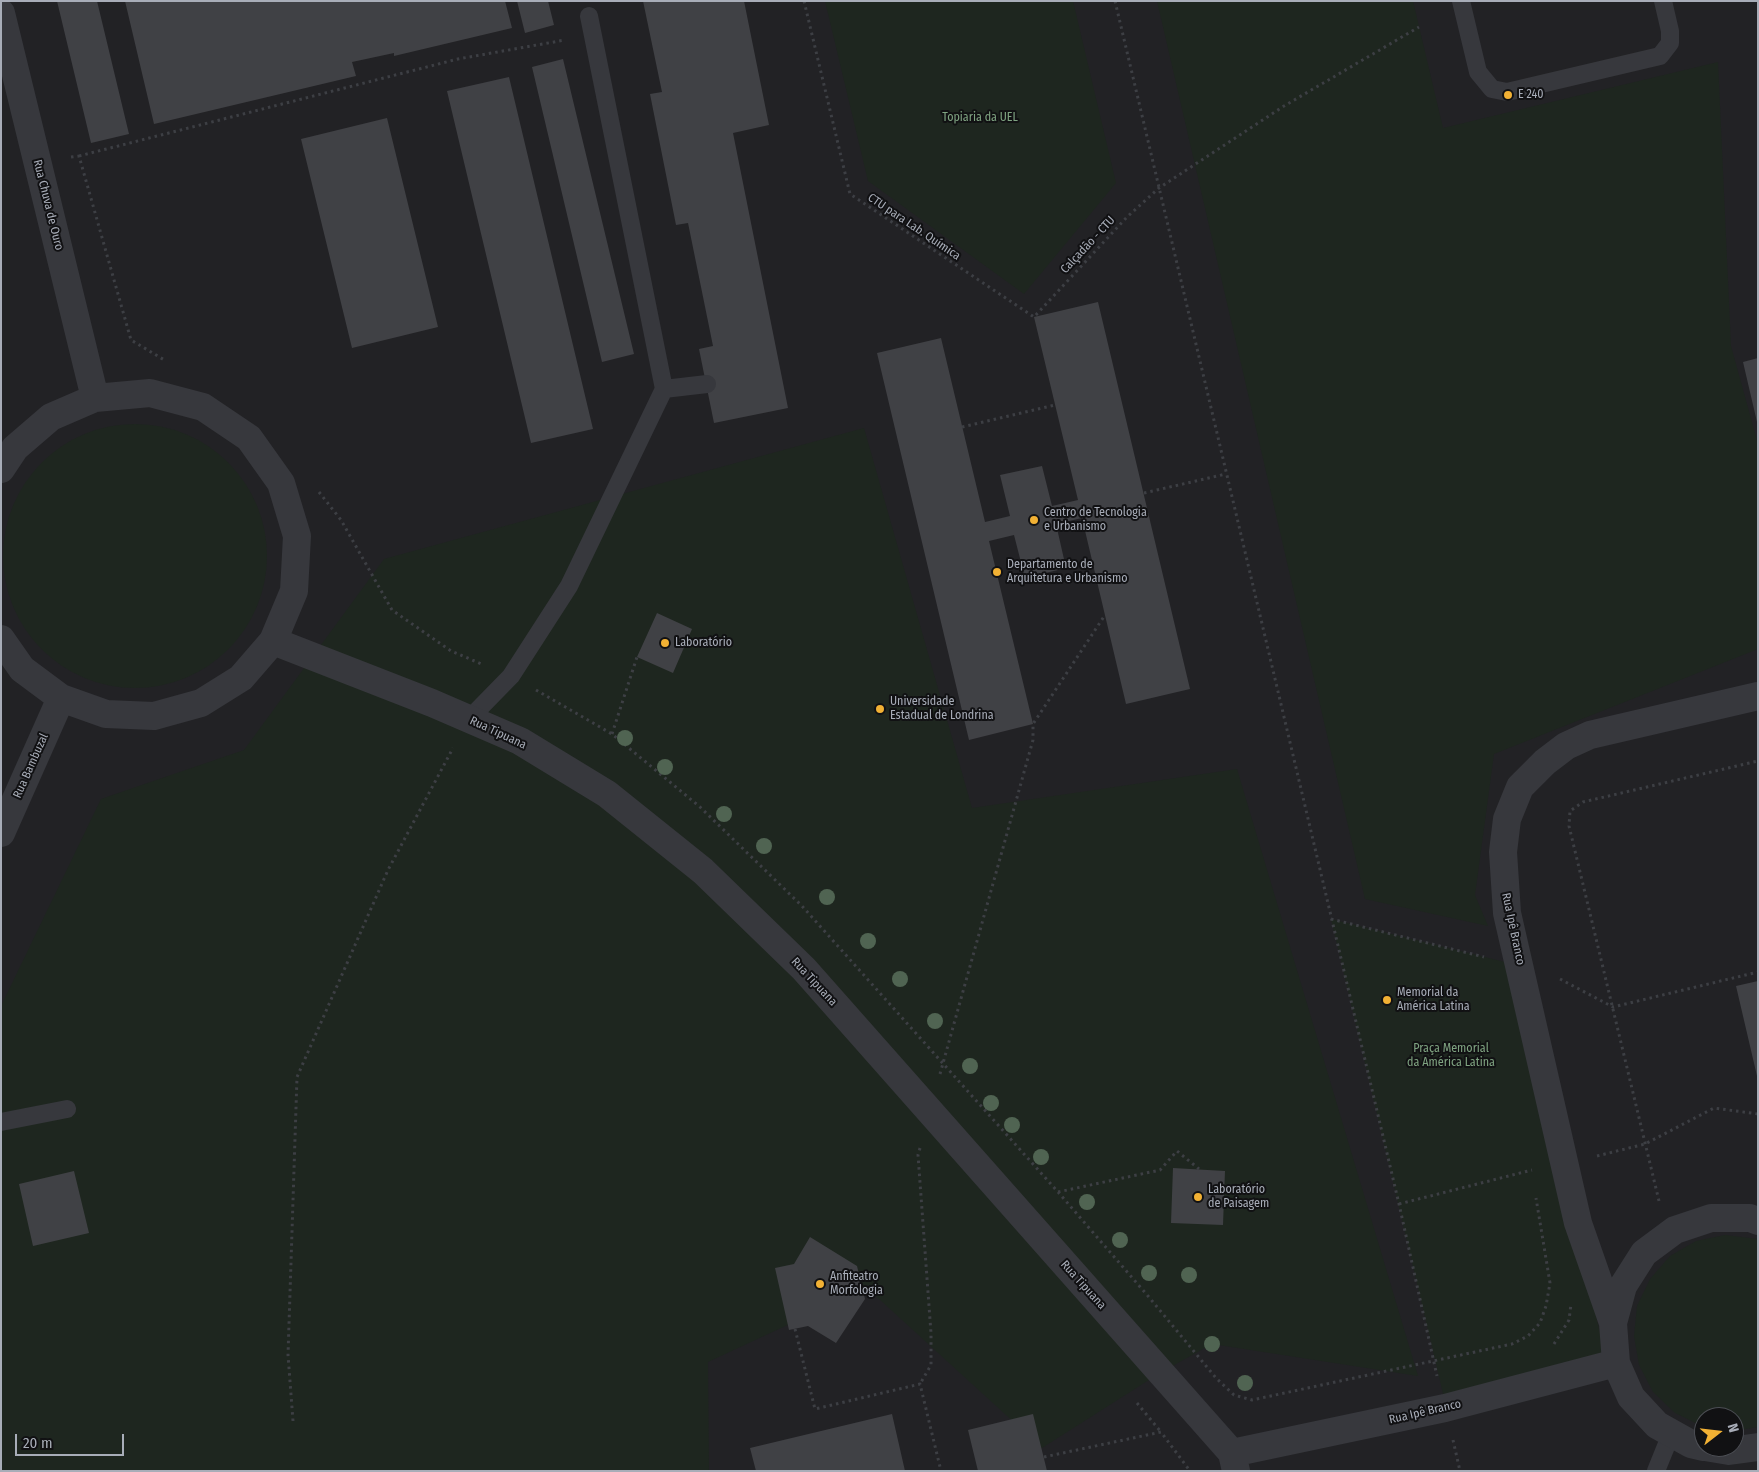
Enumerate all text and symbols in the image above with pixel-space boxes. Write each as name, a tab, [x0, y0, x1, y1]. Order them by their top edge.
place label: E 240	[1518, 88, 1544, 102]
marker: E 240	[1502, 89, 1514, 101]
park label: Topiaria da UEL	[942, 111, 1018, 125]
street label: Rua Chuva de Ouro	[30, 158, 66, 252]
street label: CTU para Lab. Química	[865, 191, 963, 263]
street label: Calçadão - CTU	[1058, 213, 1118, 277]
place label: Centro de Tecnologia e Urbanismo	[1044, 506, 1147, 534]
marker: Centro de Tecnologia e Urbanismo	[1028, 514, 1040, 526]
place label: Departamento de Arquitetura e Urbanismo	[1007, 558, 1127, 586]
marker: Departamento de Arquitetura e Urbanismo	[991, 566, 1003, 578]
place label: Laboratório	[675, 636, 732, 650]
marker: Laboratório	[659, 637, 671, 649]
place label: Universidade Estadual de Londrina	[890, 695, 994, 723]
marker: Universidade Estadual de Londrina	[874, 703, 886, 715]
street label: Rua Tipuana	[467, 714, 529, 752]
street label: Rua Bambuzal	[10, 731, 52, 801]
street label: Rua Ipê Branco	[1498, 892, 1528, 966]
street label: Rua Tipuana	[788, 955, 840, 1009]
place label: Memorial da América Latina	[1397, 986, 1470, 1014]
marker: Memorial da América Latina	[1381, 994, 1393, 1006]
park label: Praça Memorial da América Latina	[1407, 1042, 1495, 1070]
place label: Laboratório de Paisagem	[1208, 1183, 1269, 1211]
marker: Laboratório de Paisagem	[1192, 1191, 1204, 1203]
street label: Rua Tipuana	[1057, 1258, 1109, 1312]
place label: Anfiteatro Morfologia	[830, 1270, 883, 1298]
marker: Anfiteatro Morfologia	[814, 1278, 826, 1290]
street label: Rua Ipê Branco	[1388, 1397, 1462, 1427]
north arrow	[1694, 1407, 1744, 1457]
text: N	[1724, 1422, 1742, 1434]
scale bar	[18, 1424, 126, 1456]
text: 20 m	[23, 1434, 53, 1452]

